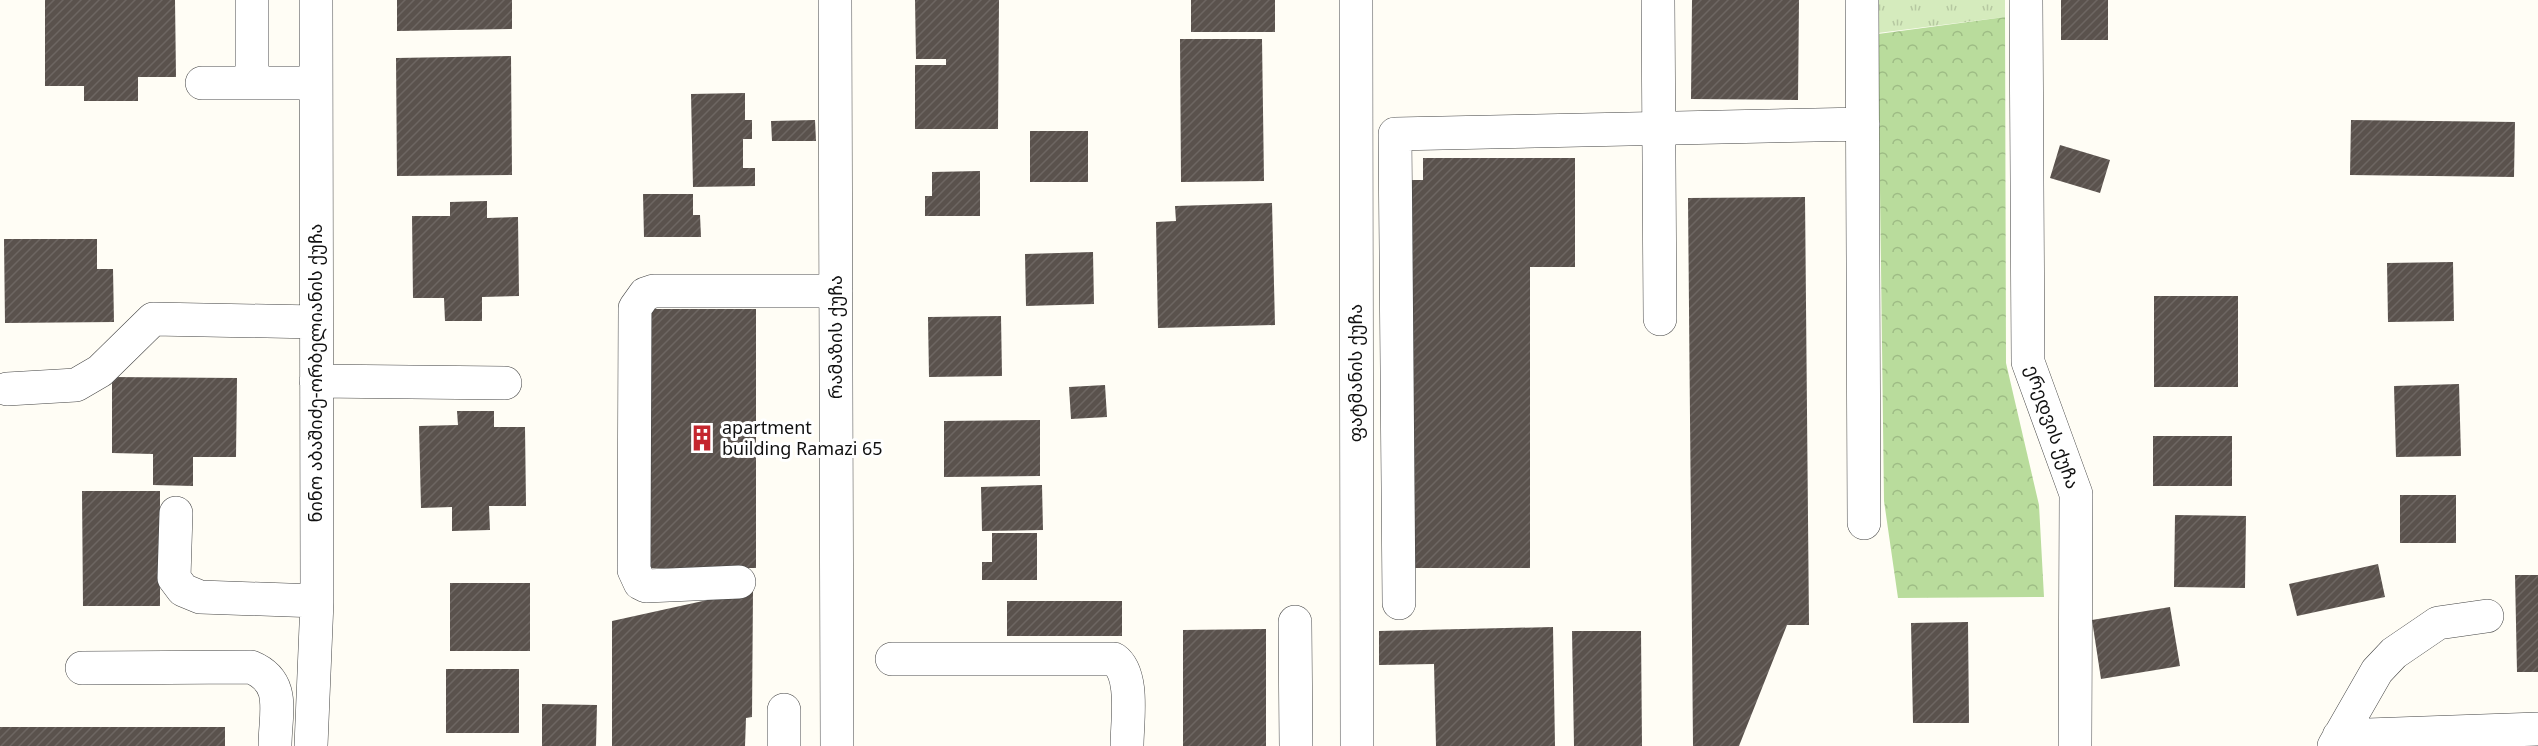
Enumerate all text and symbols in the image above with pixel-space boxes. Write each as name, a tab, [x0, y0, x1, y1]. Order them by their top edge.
street label: ნინო აბაშიძე-ორბელიანის ქუჩა	[303, 224, 327, 522]
street label: რამაზის ქუჩა	[823, 275, 847, 399]
street label: ფატმანის ქუჩა	[1343, 304, 1367, 442]
street label: ერედვის ქუჩა	[2021, 362, 2085, 492]
place label: apartment building Ramazi 65	[722, 415, 883, 460]
building icon: apartment building Ramazi 65	[687, 423, 717, 453]

